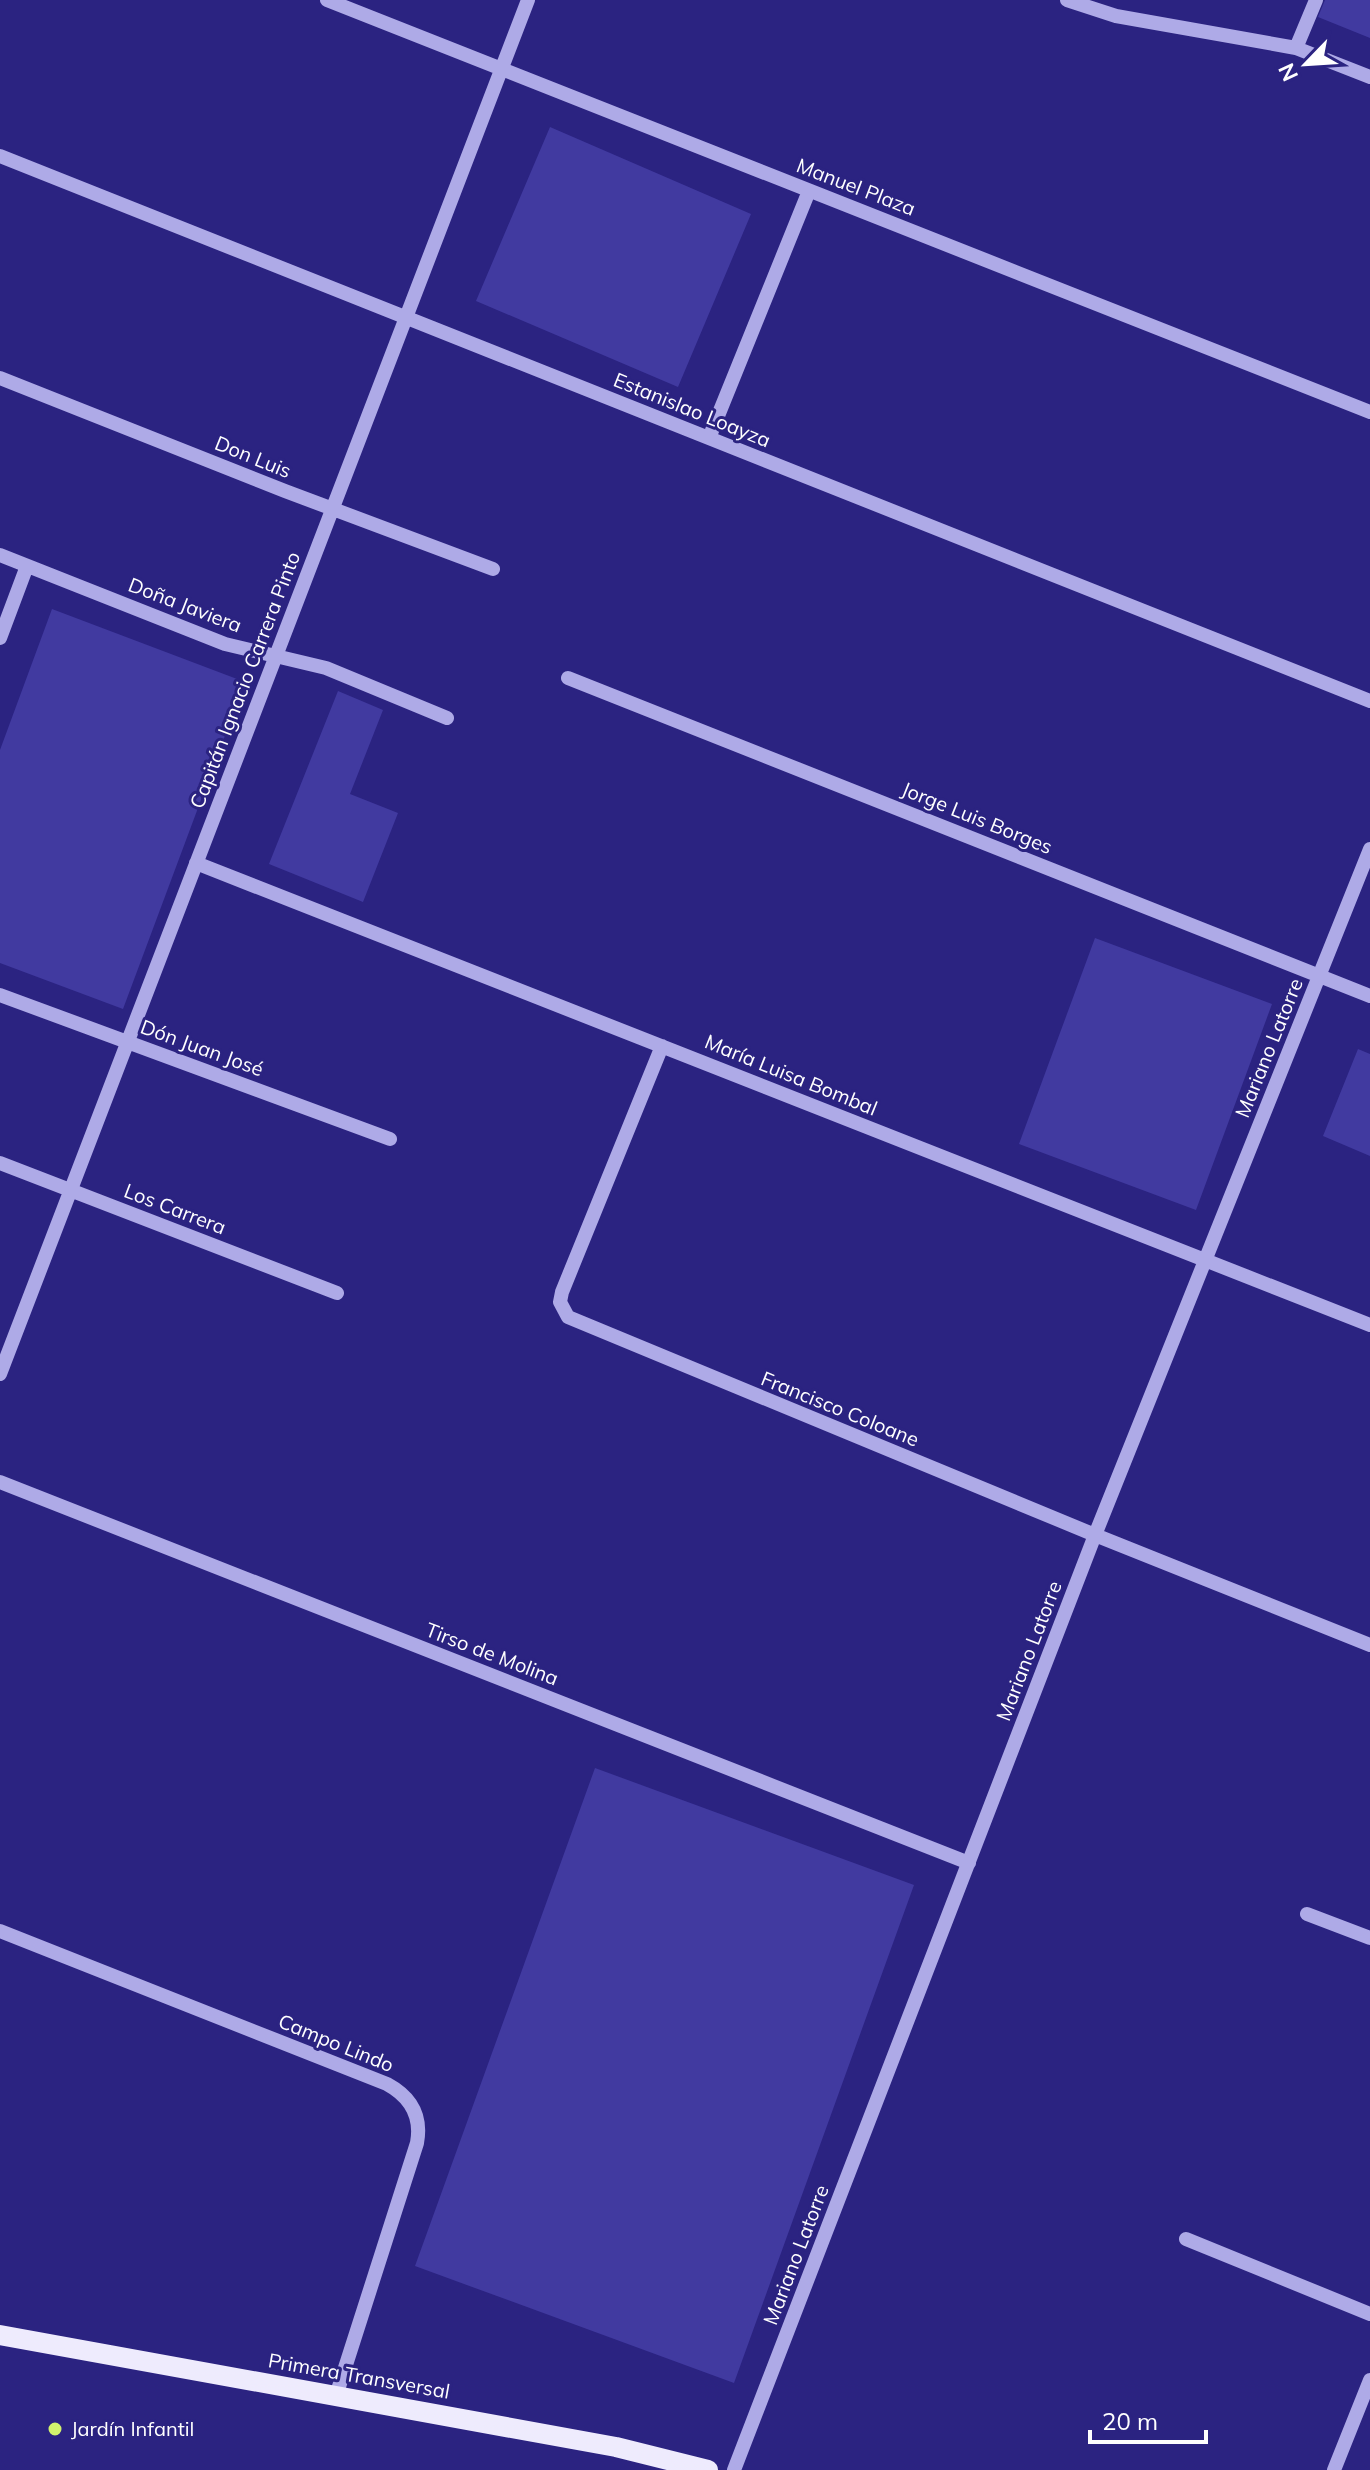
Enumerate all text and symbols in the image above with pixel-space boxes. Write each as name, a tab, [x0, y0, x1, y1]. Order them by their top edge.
north arrow	[1266, 24, 1346, 104]
text: N	[1272, 59, 1304, 86]
street label: Manuel Plaza	[793, 152, 919, 221]
street label: Estanislao Loayza	[610, 367, 774, 452]
street label: Don Luis	[211, 430, 295, 483]
street label: Capitán Ignacio Carrera Pinto	[184, 548, 305, 812]
street label: Doña Javiera	[125, 572, 245, 638]
street label: Jorge Luis Borges	[898, 776, 1056, 859]
street label: Mariano Latorre	[1229, 974, 1308, 1121]
street label: Dón Juan José	[137, 1014, 267, 1081]
street label: María Luisa Bombal	[701, 1029, 881, 1121]
street label: Los Carrera	[121, 1178, 230, 1239]
street label: Francisco Coloane	[758, 1365, 923, 1452]
street label: Mariano Latorre	[990, 1577, 1067, 1724]
street label: Tirso de Molina	[422, 1617, 562, 1690]
street label: Campo Lindo	[275, 2008, 398, 2077]
street label: Mariano Latorre	[757, 2181, 834, 2328]
street label: Primera Transversal	[266, 2347, 452, 2404]
scale bar	[1090, 2394, 1206, 2444]
text: 20 m	[1102, 2406, 1158, 2436]
place label: Jardín Infantil	[71, 2416, 194, 2441]
marker: Jardín Infantil	[46, 2420, 64, 2438]

